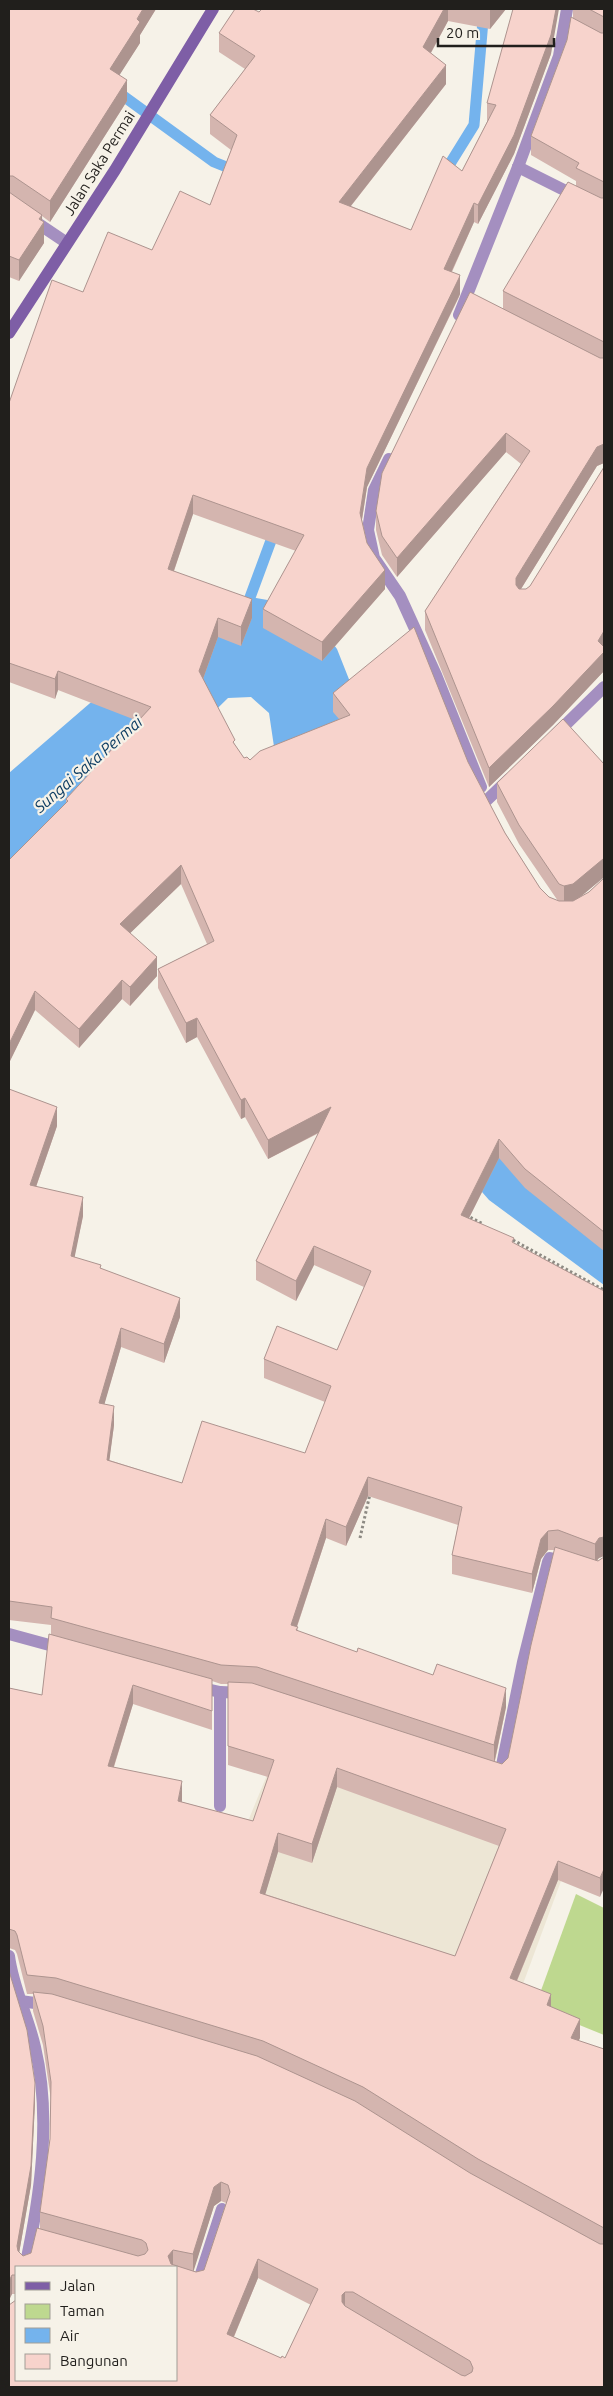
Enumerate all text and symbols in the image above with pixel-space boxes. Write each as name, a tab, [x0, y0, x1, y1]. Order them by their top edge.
scale bar	[438, 15, 554, 47]
text: 20 m	[446, 24, 479, 41]
street label: Jalan Saka Permai	[60, 108, 138, 218]
water label: Sungai Saka Permai	[30, 712, 146, 816]
legend	[15, 2266, 178, 2381]
text: Jalan	[60, 2277, 95, 2294]
text: Taman	[60, 2302, 105, 2319]
text: Air	[60, 2327, 79, 2344]
text: Bangunan	[60, 2352, 128, 2369]

